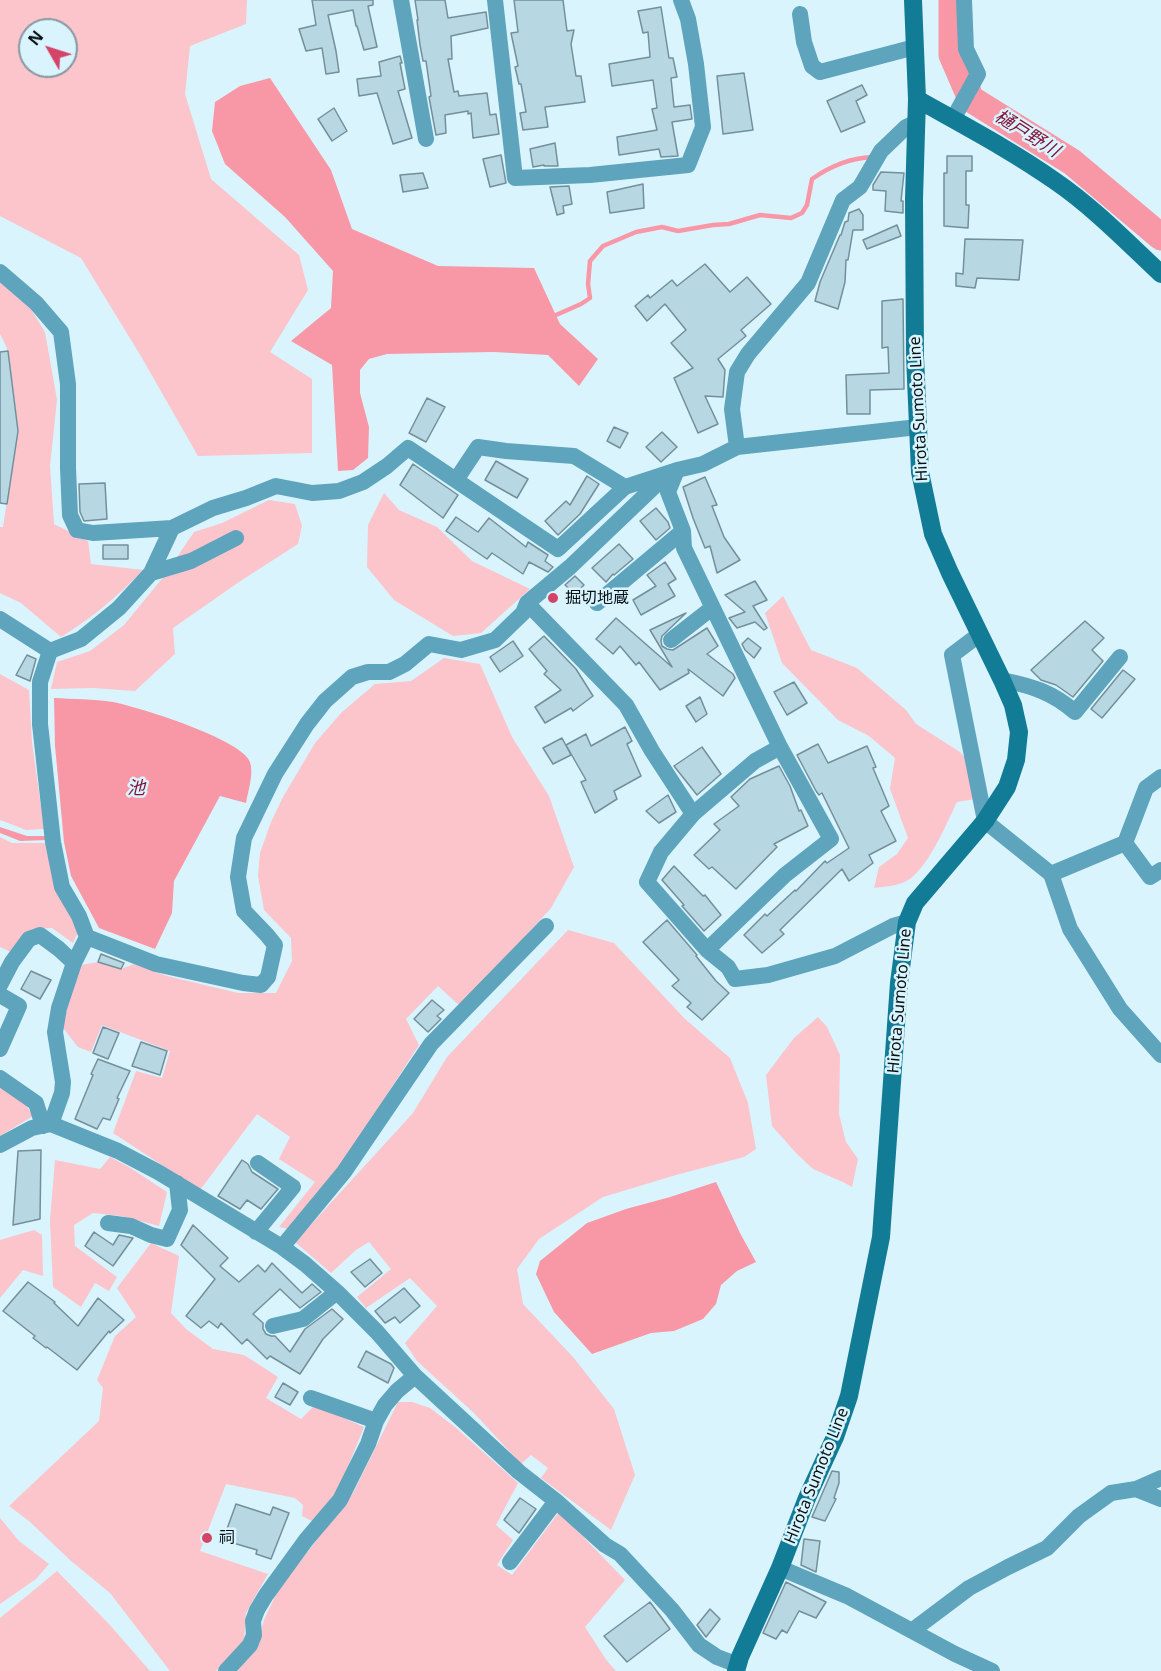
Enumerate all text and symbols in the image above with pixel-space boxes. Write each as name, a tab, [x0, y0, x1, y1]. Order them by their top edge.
north arrow	[18, 18, 78, 78]
text: N	[23, 26, 48, 50]
water label: 樋戸野川	[991, 106, 1063, 162]
street label: Hirota Sumoto Line	[906, 336, 932, 482]
place label: 掘切地蔵	[565, 588, 629, 608]
marker: 掘切地蔵	[546, 591, 560, 605]
water label: 池	[127, 778, 145, 800]
street label: Hirota Sumoto Line	[884, 928, 916, 1074]
street label: Hirota Sumoto Line	[781, 1405, 853, 1547]
place label: 祠	[219, 1528, 235, 1548]
marker: 祠	[200, 1531, 214, 1545]

